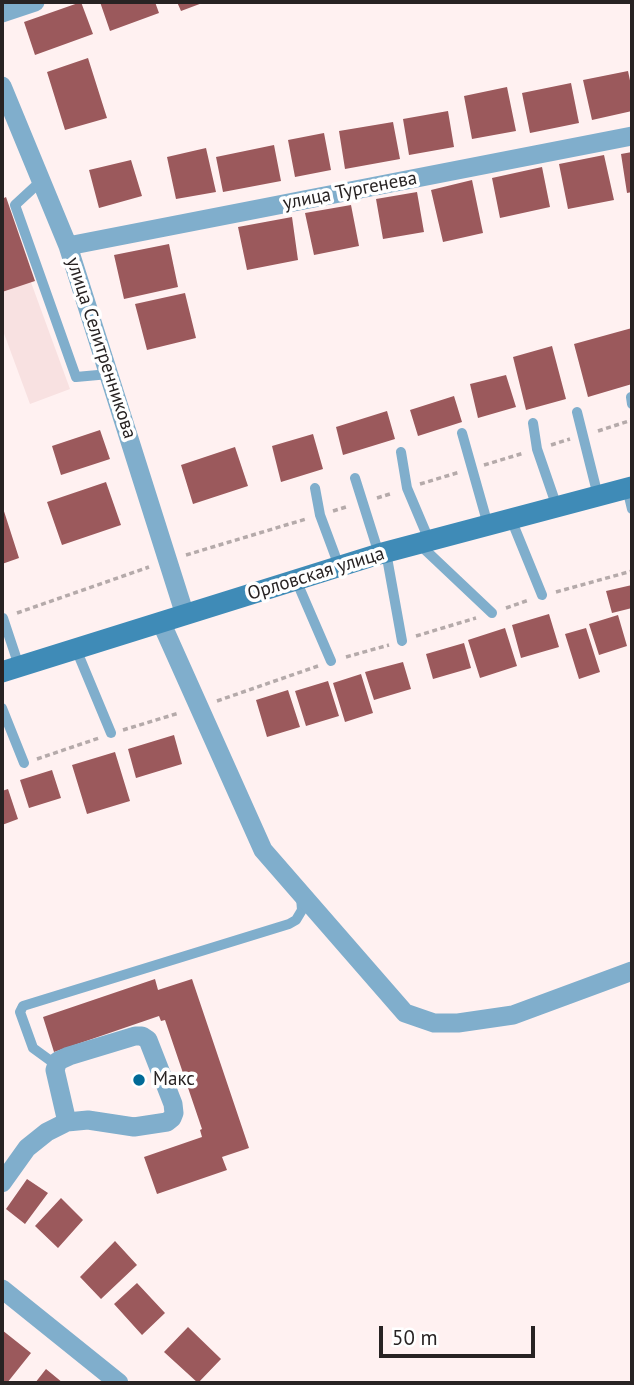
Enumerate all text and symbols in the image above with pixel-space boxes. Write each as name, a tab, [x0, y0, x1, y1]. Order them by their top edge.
street label: улица Тургенева	[281, 167, 419, 215]
street label: улица Селитренникова	[61, 255, 141, 441]
street label: Орловская улица	[245, 542, 387, 606]
place label: Макс	[153, 1069, 195, 1091]
marker: Макс	[131, 1072, 147, 1088]
scale bar	[382, 1312, 538, 1356]
text: 50 m	[392, 1324, 438, 1351]

